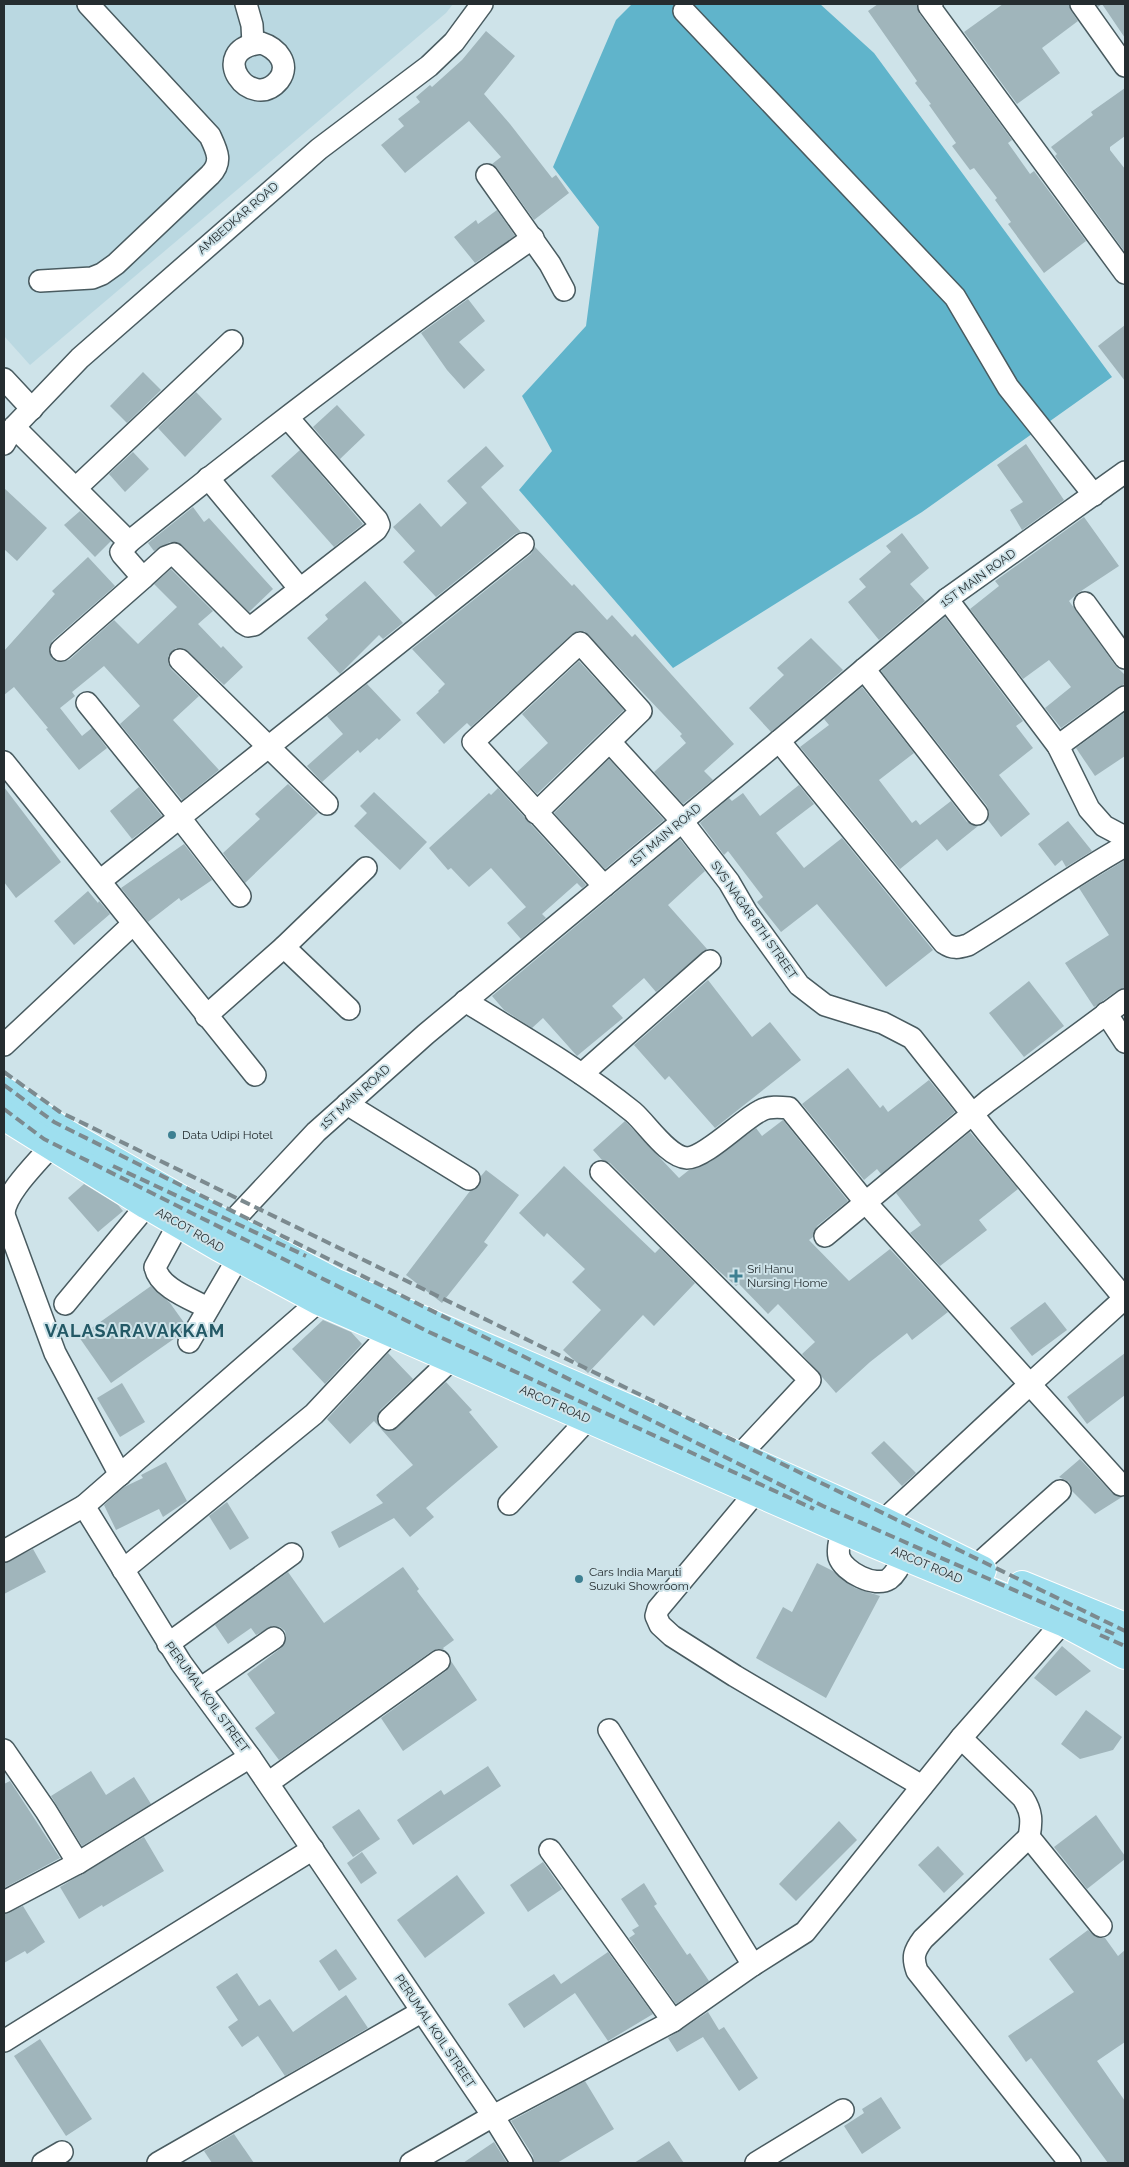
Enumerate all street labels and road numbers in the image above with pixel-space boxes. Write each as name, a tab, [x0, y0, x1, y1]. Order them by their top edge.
street label: AMBEDKAR ROAD	[195, 179, 282, 257]
street label: 1ST MAIN ROAD	[938, 546, 1019, 610]
street label: 1ST MAIN ROAD	[626, 801, 704, 869]
street label: SVS NAGAR 8TH STREET	[708, 858, 800, 982]
street label: 1ST MAIN ROAD	[317, 1062, 393, 1132]
street label: ARCOT ROAD	[154, 1205, 227, 1255]
street label: ARCOT ROAD	[517, 1382, 593, 1426]
street label: ARCOT ROAD	[889, 1544, 965, 1586]
street label: PERUMAL KOIL STREET	[162, 1639, 252, 1756]
street label: PERUMAL KOIL STREET	[392, 1972, 478, 2091]

